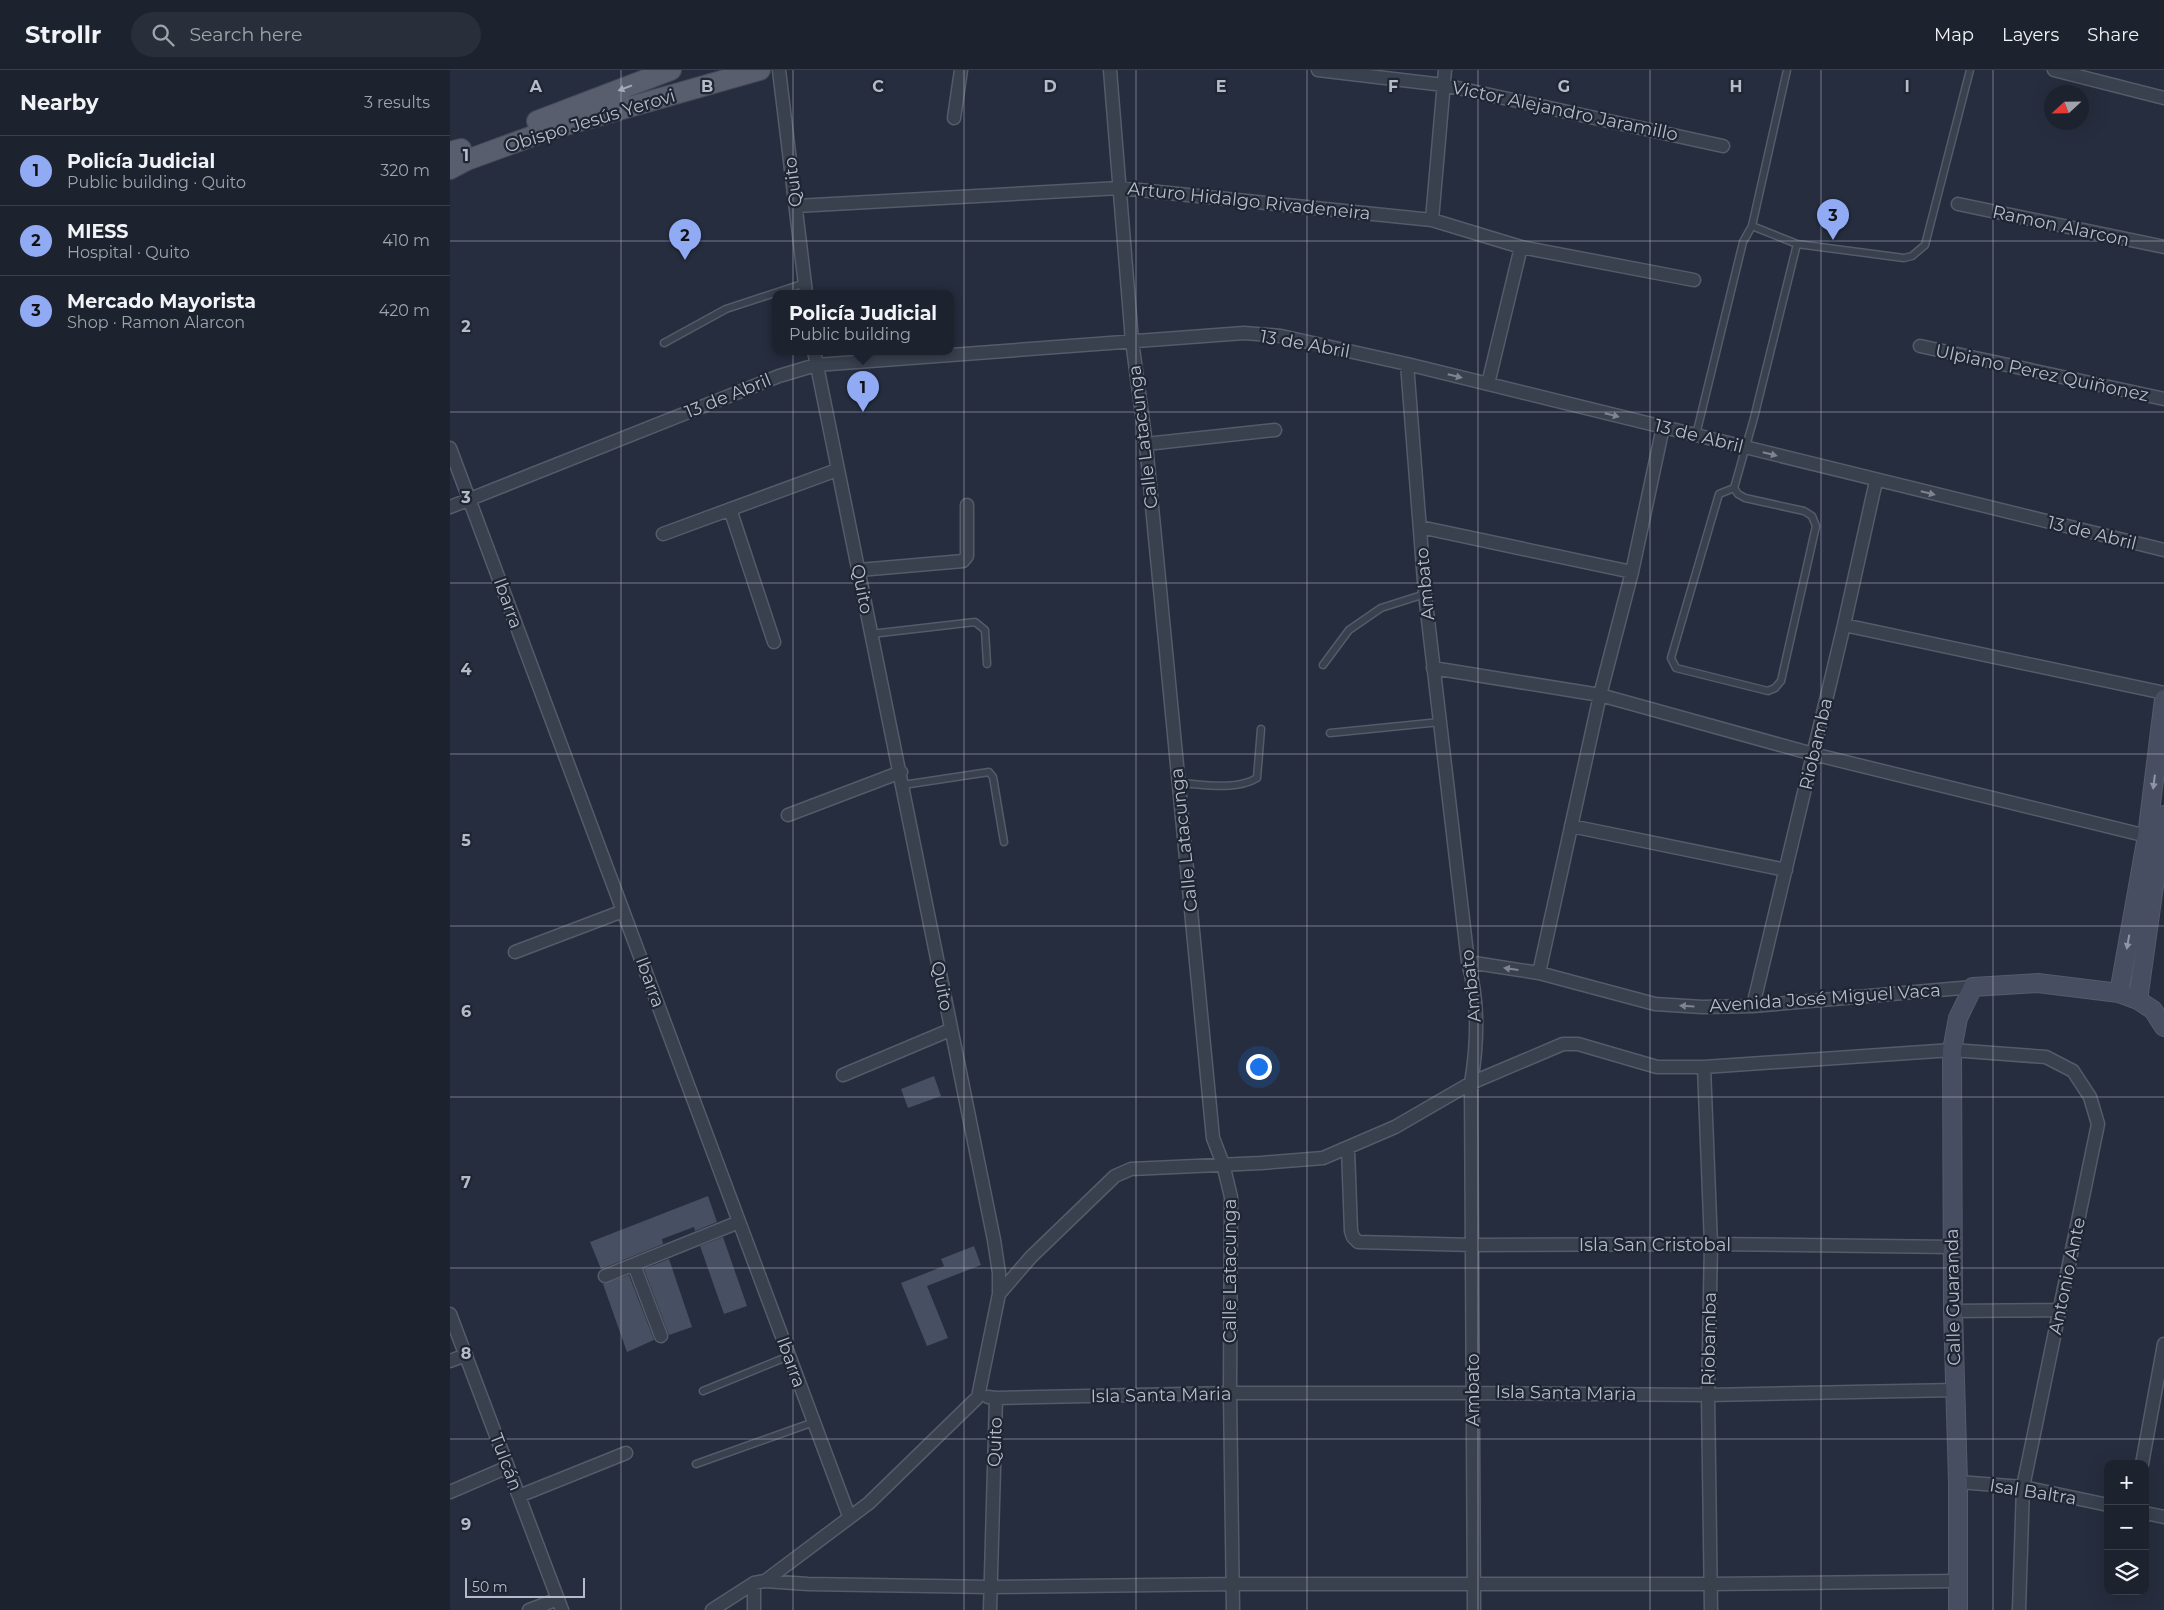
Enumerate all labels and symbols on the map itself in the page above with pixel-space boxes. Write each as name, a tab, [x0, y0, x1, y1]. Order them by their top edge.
street label: Victor Alejandro Jaramillo	[1450, 76, 1680, 146]
text: A	[529, 77, 543, 96]
text: B	[701, 77, 713, 96]
text: C	[872, 77, 884, 96]
text: D	[1043, 77, 1057, 96]
text: E	[1216, 77, 1226, 96]
text: F	[1388, 77, 1398, 96]
text: G	[1558, 77, 1570, 96]
text: H	[1730, 77, 1742, 96]
text: I	[1904, 77, 1910, 96]
one-way arrow	[618, 84, 632, 92]
street label: Obispo Jesús Yerovi	[502, 85, 678, 157]
north arrow	[2044, 85, 2089, 130]
text: 1	[463, 146, 469, 165]
street label: Quito	[779, 156, 807, 208]
street label: Arturo Hidalgo Rivadeneira	[1126, 177, 1372, 225]
pin: 3	[1817, 199, 1849, 240]
street label: Ramon Alarcon	[1990, 201, 2132, 251]
pin: 2	[669, 219, 701, 260]
text: 2	[461, 317, 471, 336]
street label: 13 de Abril	[1258, 325, 1352, 363]
street label: Ulpiano Perez Quiñonez	[1933, 340, 2151, 406]
street label: Calle Latacunga	[1123, 364, 1163, 510]
street label: 13 de Abril	[682, 369, 774, 423]
pin: 1	[847, 371, 879, 412]
one-way arrow	[1447, 372, 1462, 380]
one-way arrow	[1605, 411, 1620, 419]
street label: 13 de Abril	[1652, 414, 1746, 458]
one-way arrow	[1763, 450, 1778, 458]
text: 3	[460, 488, 471, 507]
one-way arrow	[1920, 489, 1935, 497]
street label: 13 de Abril	[2045, 511, 2139, 555]
street label: Ambato	[1411, 547, 1439, 621]
street label: Quito	[846, 562, 878, 616]
street label: Ibarra	[489, 575, 527, 631]
text: 4	[460, 660, 472, 679]
street label: Riobamba	[1795, 696, 1837, 792]
street label: Calle Latacunga	[1165, 767, 1203, 913]
one-way arrow	[2150, 774, 2158, 790]
text: 5	[461, 831, 471, 850]
one-way arrow	[2123, 934, 2131, 950]
street label: Ambato	[1456, 949, 1486, 1023]
street label: Ibarra	[631, 954, 669, 1010]
street label: Quito	[926, 959, 958, 1013]
one-way arrow	[1503, 965, 1519, 973]
street label: Avenida José Miguel Vaca	[1709, 979, 1941, 1017]
text: 6	[461, 1002, 471, 1021]
one-way arrow	[1679, 1002, 1695, 1010]
your location	[1246, 1054, 1272, 1080]
text: 7	[461, 1173, 471, 1192]
street label: Calle Latacunga	[1219, 1199, 1241, 1343]
street label: Antonio Ante	[2044, 1215, 2090, 1337]
street label: Calle Guaranda	[1941, 1228, 1965, 1366]
street label: Isla San Cristobal	[1579, 1234, 1731, 1256]
street label: Riobamba	[1697, 1292, 1721, 1386]
street label: Ibarra	[772, 1334, 810, 1390]
text: 8	[461, 1344, 471, 1363]
street label: Ambato	[1462, 1353, 1484, 1427]
street label: Isla Santa Maria	[1495, 1381, 1637, 1405]
street label: Isla Santa Maria	[1090, 1383, 1232, 1407]
street label: Quito	[983, 1417, 1007, 1467]
street label: Tulcán	[485, 1430, 527, 1494]
street label: Isal Baltra	[1988, 1474, 2078, 1510]
text: 9	[461, 1515, 471, 1534]
scale bar	[465, 1575, 585, 1598]

